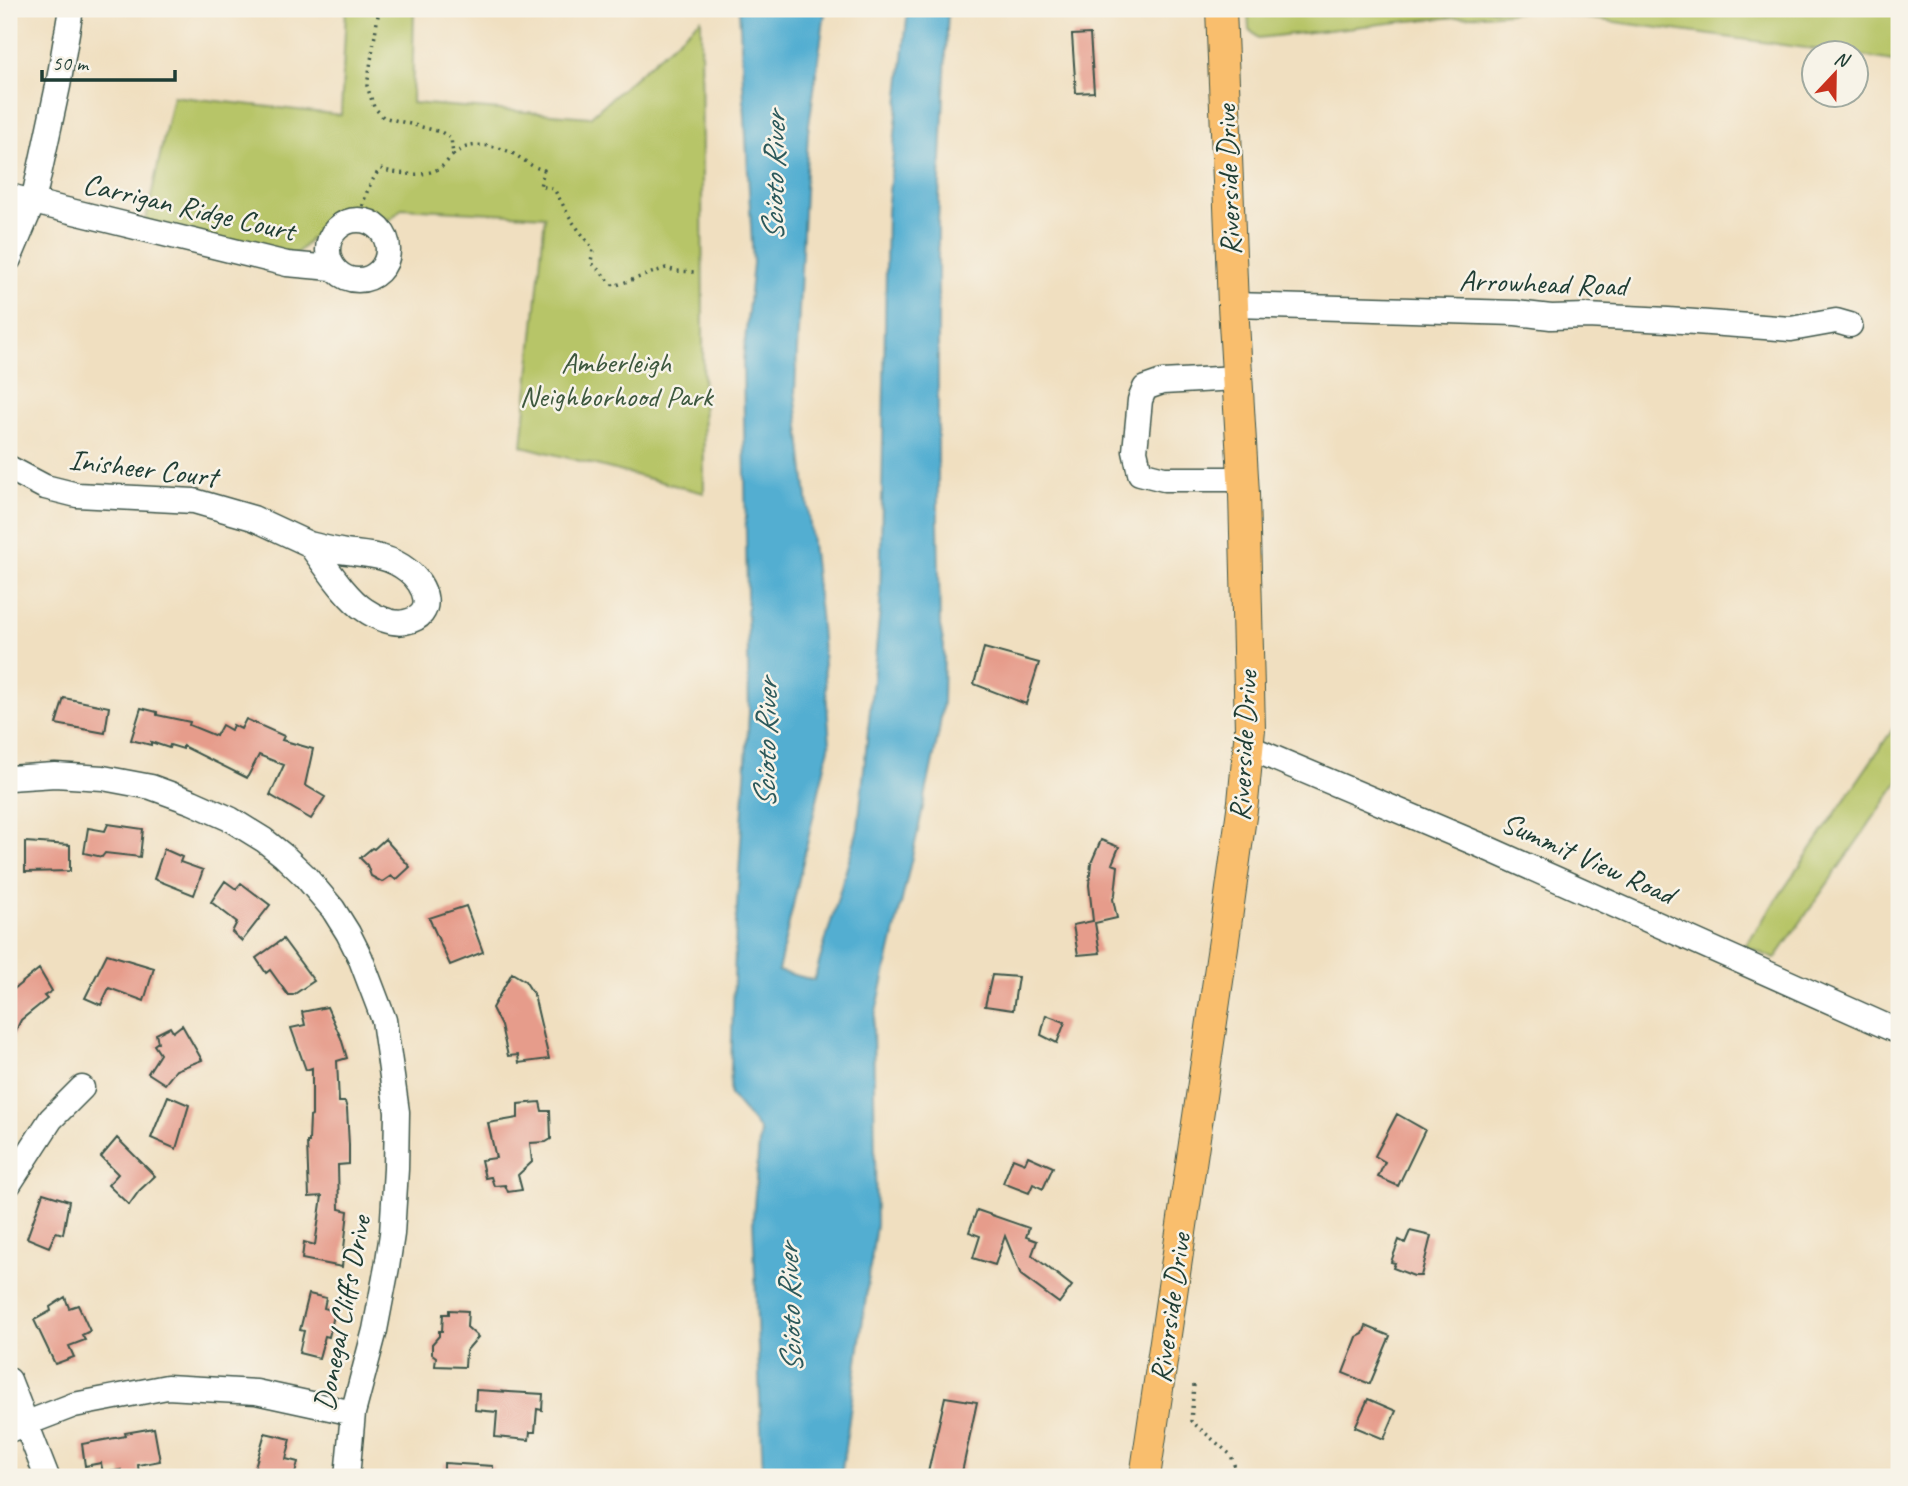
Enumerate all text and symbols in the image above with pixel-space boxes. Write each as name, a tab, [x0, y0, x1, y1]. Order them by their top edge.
scale bar	[42, 38, 175, 82]
north arrow	[1800, 38, 1870, 108]
text: N	[1831, 46, 1854, 74]
text: 50 m	[52, 50, 90, 76]
street label: Riverside Drive	[1206, 102, 1250, 256]
water label: Scioto River	[752, 107, 795, 242]
street label: Carrigan Ridge Court	[79, 164, 302, 251]
street label: Arrowhead Road	[1459, 261, 1632, 305]
park label: Amberleigh Neighborhood Park	[520, 343, 715, 415]
street label: Inisheer Court	[67, 440, 223, 496]
street label: Riverside Drive	[1220, 668, 1266, 822]
water label: Scioto River	[744, 674, 787, 809]
street label: Summit View Road	[1496, 803, 1684, 915]
street label: Donegal Cliffs Drive	[304, 1210, 380, 1414]
street label: Riverside Drive	[1141, 1229, 1200, 1385]
water label: Scioto River	[767, 1238, 812, 1374]

